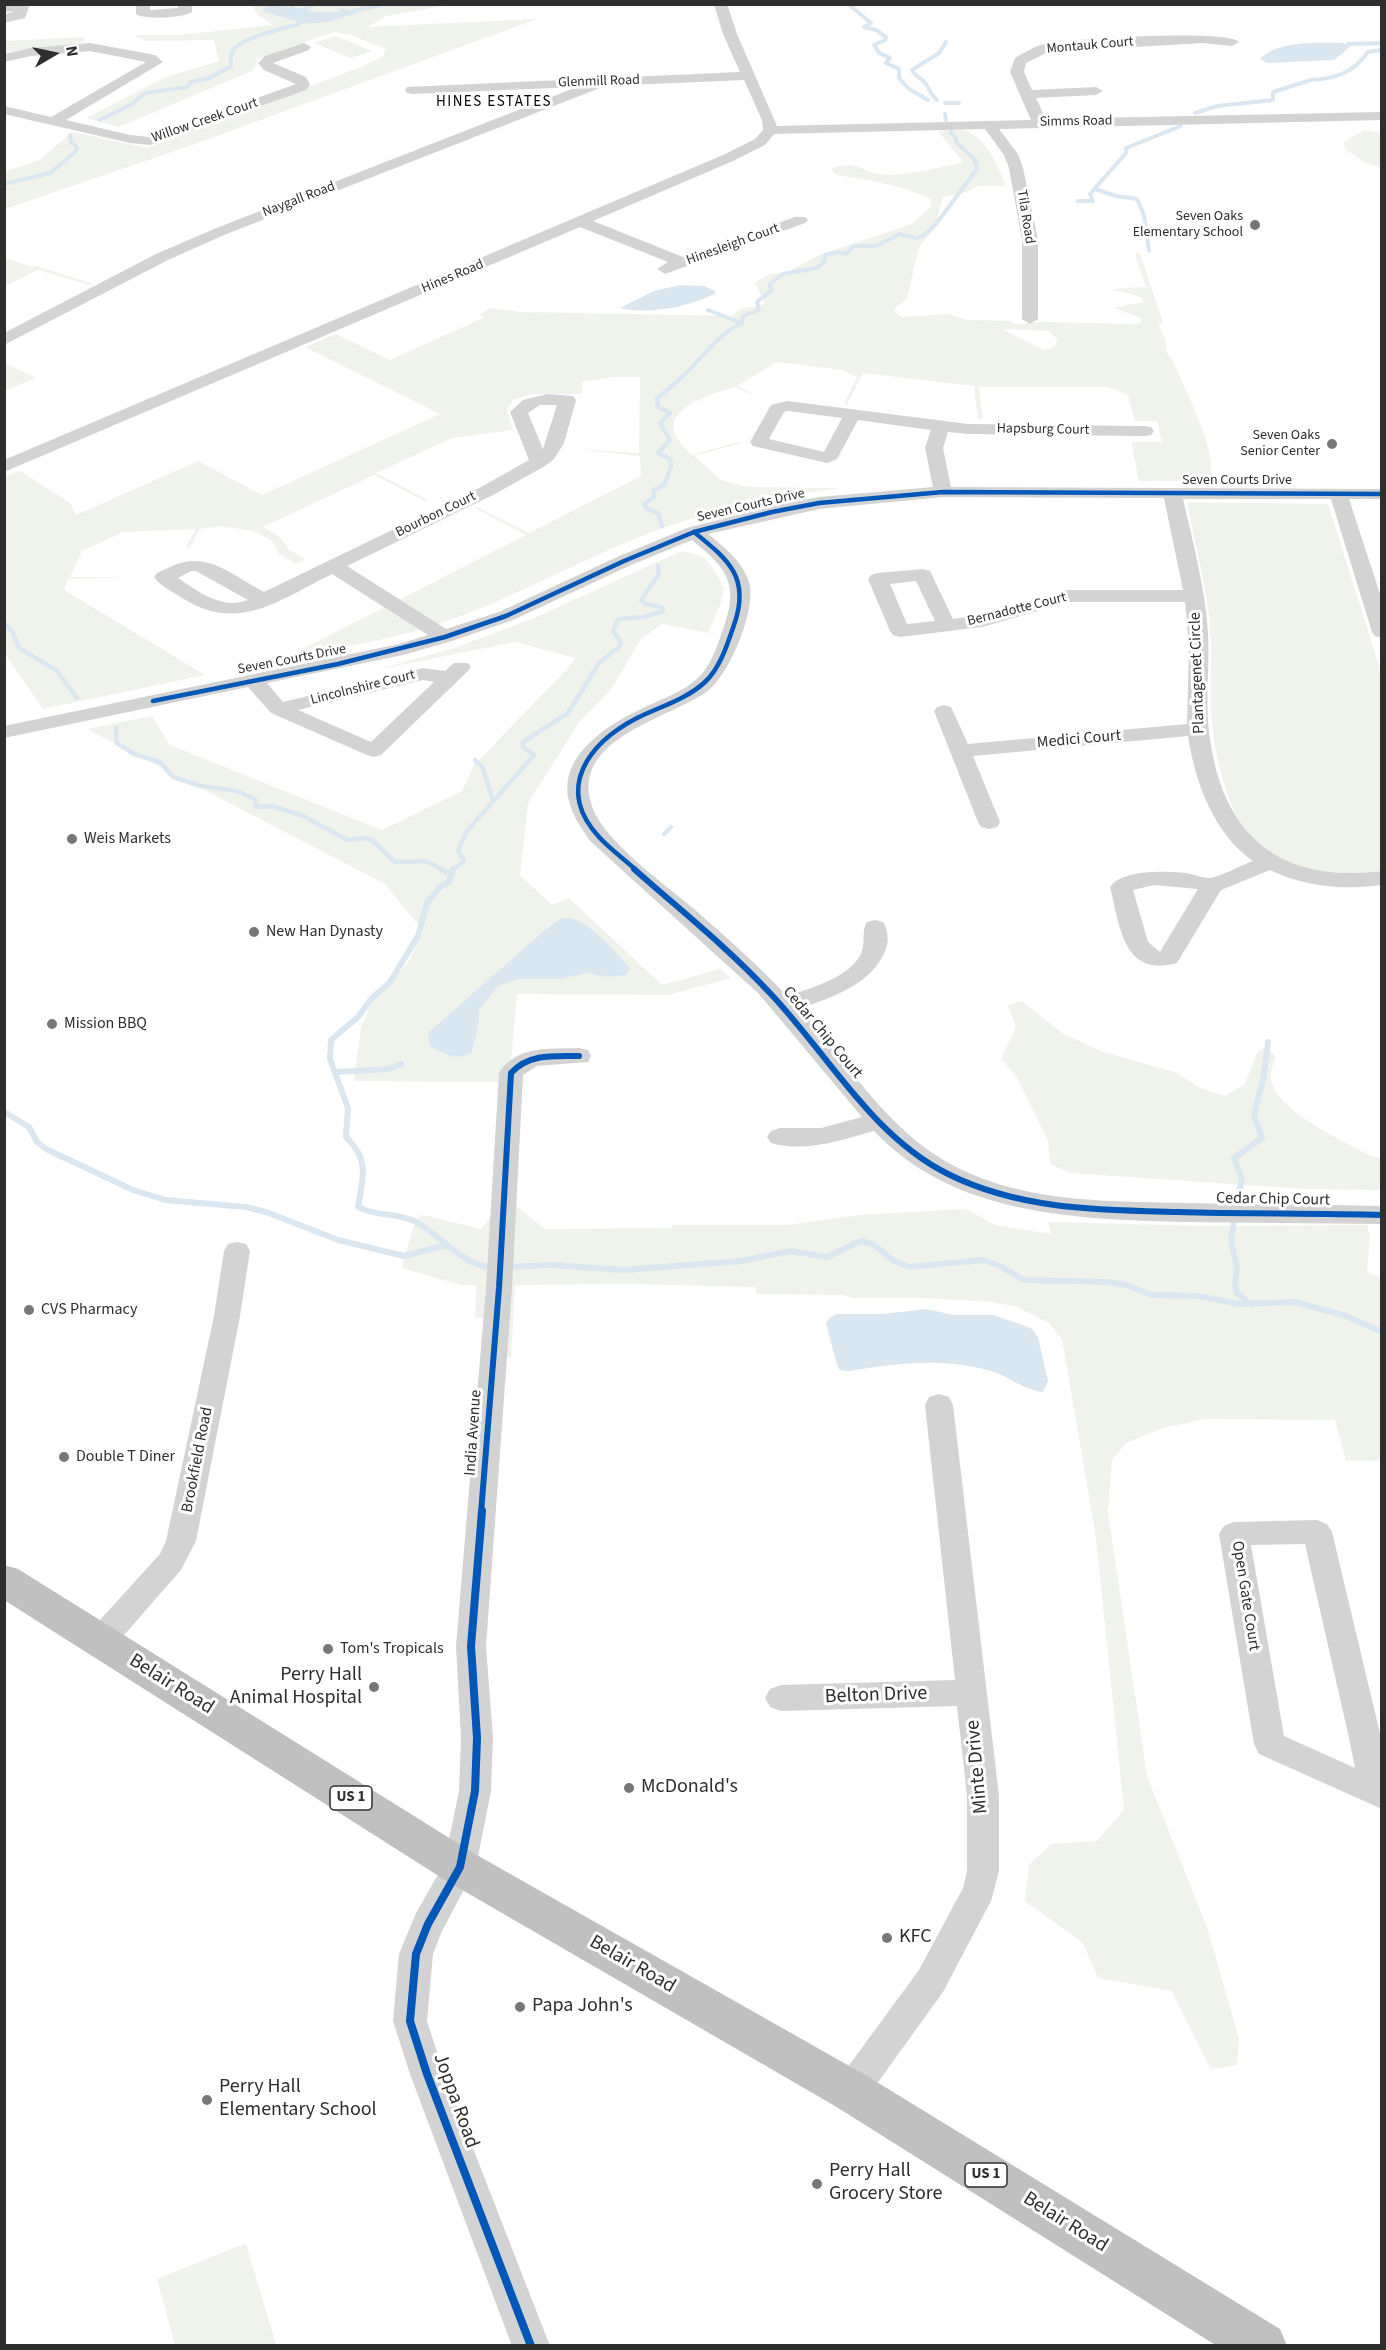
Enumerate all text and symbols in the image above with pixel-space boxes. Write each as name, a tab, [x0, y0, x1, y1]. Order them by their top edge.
north arrow	[24, 24, 84, 84]
street label: Montauk Court	[1046, 34, 1134, 58]
text: N	[60, 44, 83, 58]
street label: Glenmill Road	[558, 72, 640, 92]
district label: HINES ESTATES	[436, 94, 552, 112]
street label: Willow Creek Court	[150, 95, 260, 147]
street label: Simms Road	[1039, 113, 1113, 131]
street label: Naygall Road	[260, 178, 338, 222]
street label: Tila Road	[1012, 189, 1038, 245]
place label: Seven Oaks Elementary School	[1133, 209, 1243, 242]
marker: Seven Oaks Elementary School	[1248, 218, 1262, 232]
street label: Hinesleigh Court	[684, 220, 782, 270]
street label: Hines Road	[419, 256, 487, 298]
street label: Hapsburg Court	[997, 421, 1089, 439]
place label: Seven Oaks Senior Center	[1240, 428, 1320, 460]
marker: Seven Oaks Senior Center	[1325, 437, 1339, 451]
street label: Seven Courts Drive	[1182, 473, 1292, 489]
street label: Seven Courts Drive	[696, 485, 806, 527]
street label: Bourbon Court	[393, 488, 479, 542]
street label: Bernadotte Court	[966, 590, 1068, 630]
street label: Plantagenet Circle	[1186, 612, 1210, 734]
street label: Seven Courts Drive	[236, 641, 348, 679]
street label: Lincolnshire Court	[309, 667, 417, 709]
street label: Medici Court	[1036, 727, 1122, 753]
place label: Weis Markets	[84, 829, 171, 849]
marker: Weis Markets	[65, 832, 79, 846]
place label: New Han Dynasty	[266, 922, 383, 942]
marker: New Han Dynasty	[247, 925, 261, 939]
street label: Cedar Chip Court	[778, 983, 866, 1083]
place label: Mission BBQ	[64, 1014, 147, 1034]
marker: Mission BBQ	[45, 1017, 59, 1031]
street label: Cedar Chip Court	[1216, 1189, 1330, 1211]
place label: CVS Pharmacy	[41, 1300, 137, 1320]
marker: CVS Pharmacy	[22, 1303, 36, 1317]
street label: India Avenue	[461, 1389, 487, 1477]
street label: Brookfield Road	[178, 1406, 218, 1514]
place label: Double T Diner	[76, 1447, 175, 1467]
marker: Double T Diner	[57, 1450, 71, 1464]
street label: Open Gate Court	[1227, 1540, 1263, 1652]
place label: Tom's Tropicals	[340, 1639, 444, 1659]
marker: Tom's Tropicals	[321, 1642, 335, 1656]
street label: Belair Road	[124, 1649, 218, 1721]
place label: Perry Hall Animal Hospital	[230, 1664, 362, 1711]
marker: Perry Hall Animal Hospital	[367, 1680, 381, 1694]
street label: Belton Drive	[824, 1682, 928, 1710]
street label: Minte Drive	[962, 1719, 994, 1815]
place label: McDonald's	[641, 1776, 738, 1800]
marker: McDonald's	[622, 1781, 636, 1795]
road number: US 1	[330, 1786, 372, 1810]
place label: KFC	[899, 1926, 932, 1950]
street label: Belair Road	[585, 1931, 679, 1999]
marker: KFC	[880, 1931, 894, 1945]
place label: Papa John's	[532, 1995, 633, 2019]
marker: Papa John's	[513, 2000, 527, 2014]
street label: Joppa Road	[427, 2050, 483, 2152]
place label: Perry Hall Elementary School	[219, 2076, 377, 2123]
marker: Perry Hall Elementary School	[200, 2093, 214, 2107]
place label: Perry Hall Grocery Store	[829, 2160, 943, 2207]
road number: US 1	[965, 2163, 1007, 2187]
marker: Perry Hall Grocery Store	[810, 2177, 824, 2191]
street label: Belair Road	[1018, 2187, 1112, 2259]

